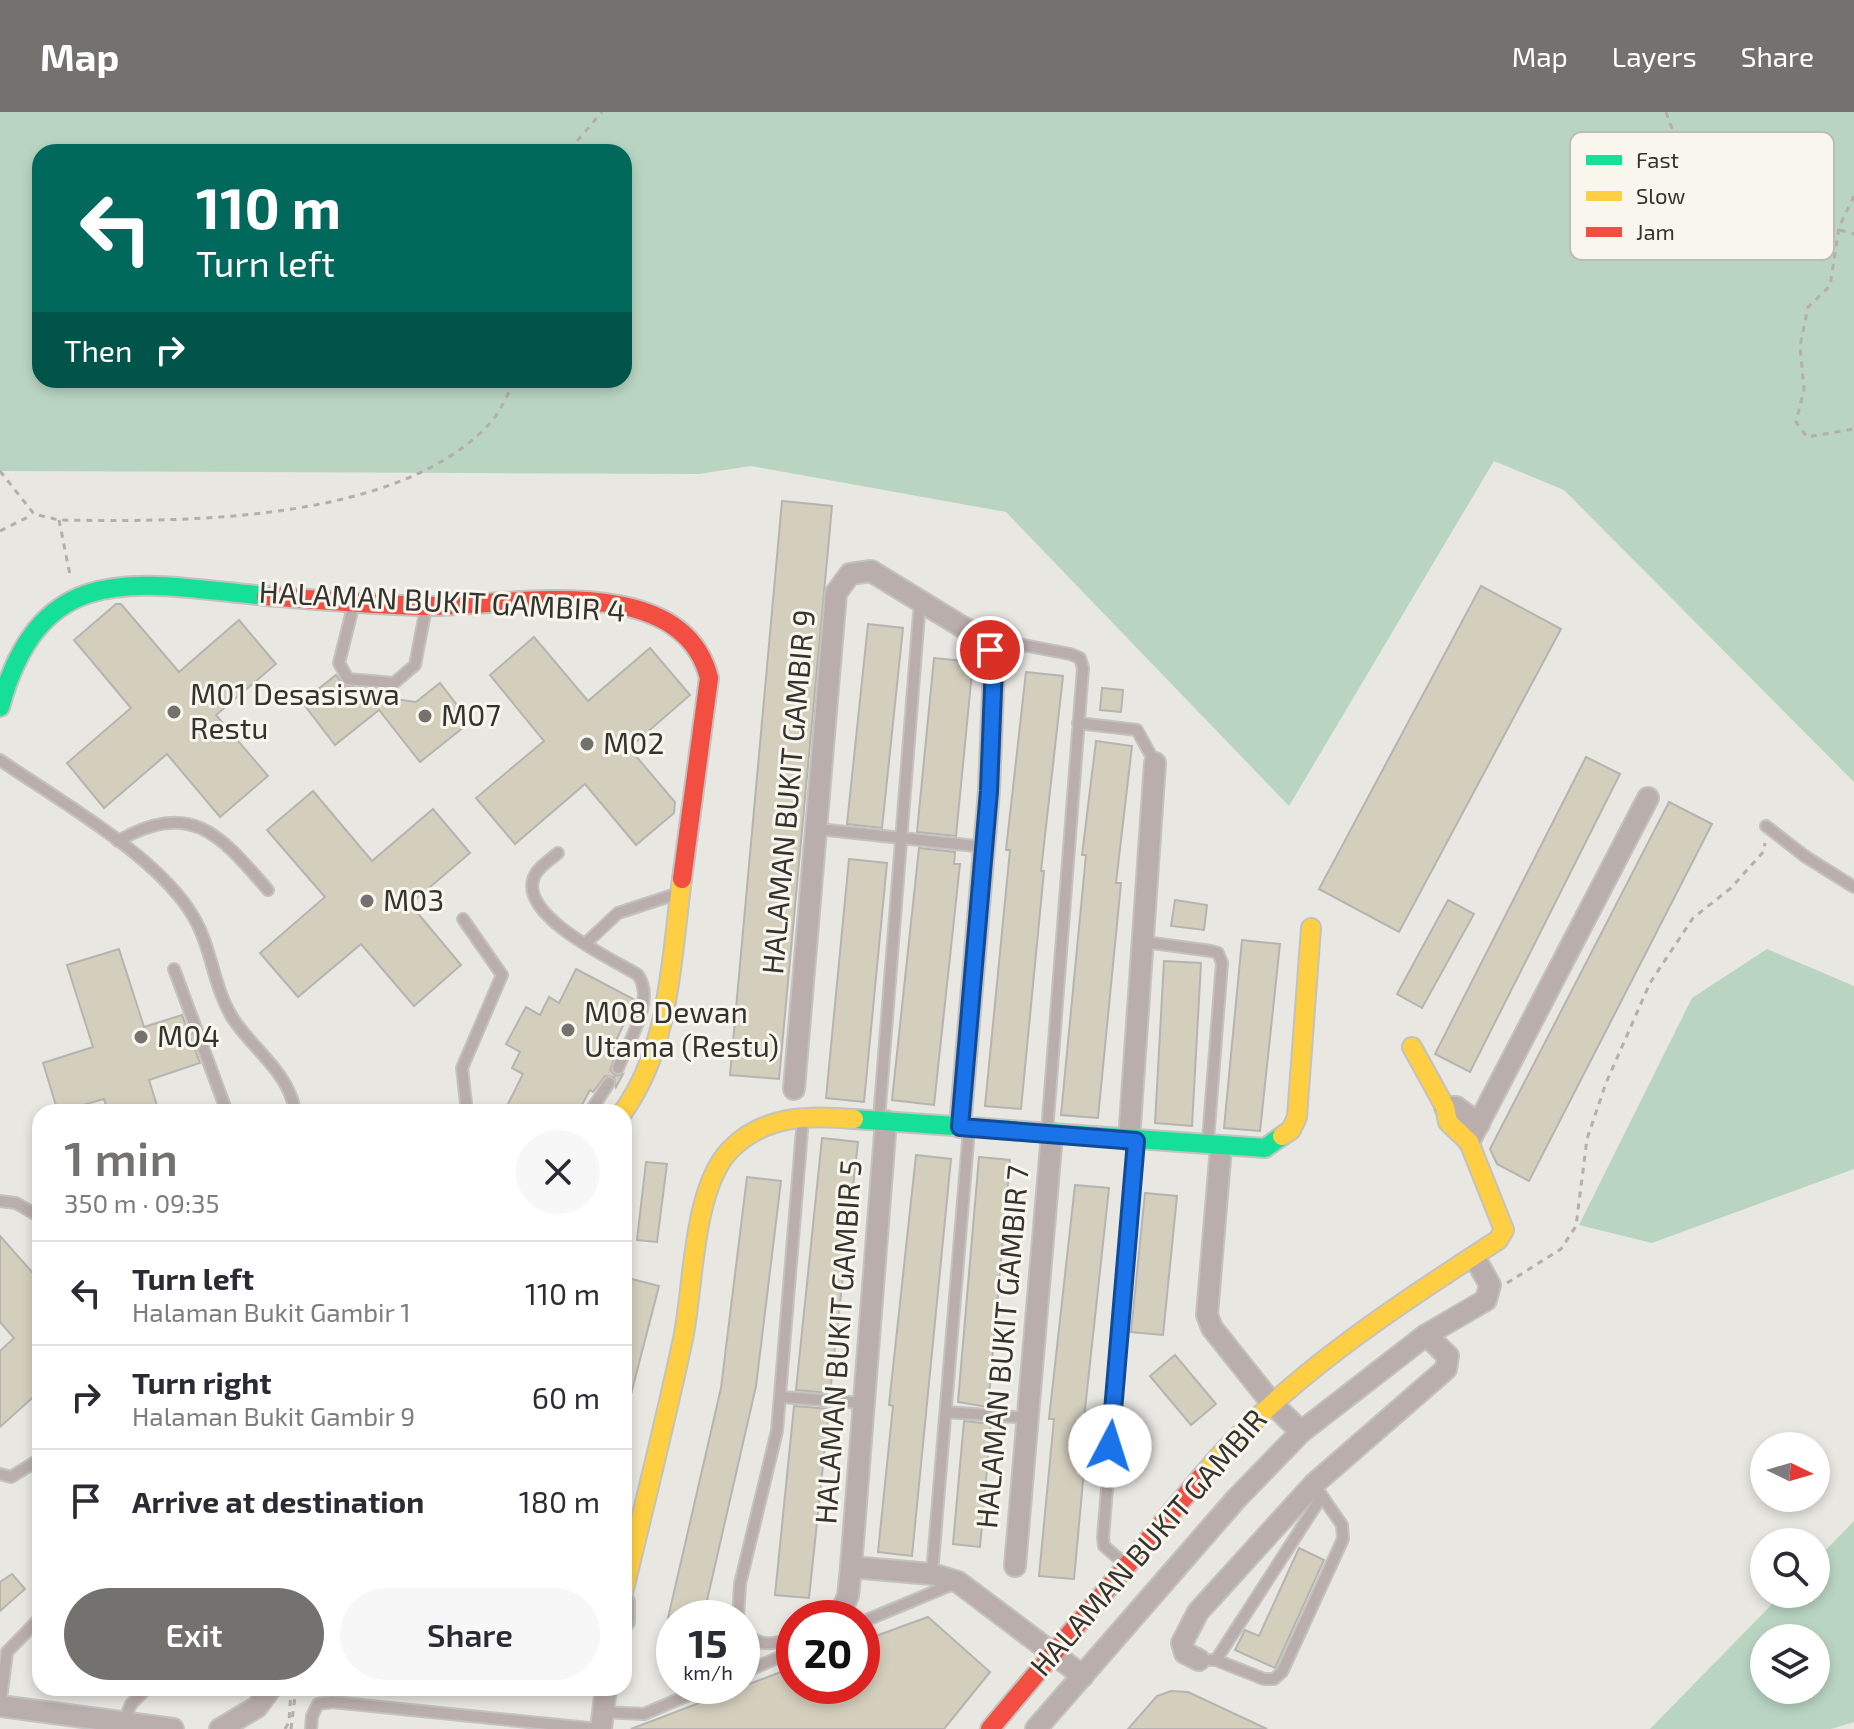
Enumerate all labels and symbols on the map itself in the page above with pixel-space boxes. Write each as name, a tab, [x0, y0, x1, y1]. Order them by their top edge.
legend	[1570, 132, 1834, 260]
text: Fast	[1636, 146, 1679, 172]
text: Slow	[1636, 182, 1685, 208]
text: Jam	[1636, 218, 1675, 244]
street label: HALAMAN BUKIT GAMBIR 4	[258, 572, 626, 628]
street label: HALAMAN BUKIT GAMBIR 9	[753, 608, 821, 976]
pin	[956, 616, 1024, 684]
place label: M01 Desasiswa Restu	[190, 675, 400, 745]
place label: M07	[441, 696, 501, 732]
marker: M01 Desasiswa Restu	[165, 703, 183, 721]
marker: M07	[416, 707, 434, 725]
place label: M02	[603, 724, 664, 760]
marker: M02	[578, 735, 596, 753]
place label: M03	[383, 881, 444, 917]
marker: M03	[358, 892, 376, 910]
place label: M08 Dewan Utama (Restu)	[584, 993, 779, 1063]
place label: M04	[157, 1017, 220, 1053]
marker: M08 Dewan Utama (Restu)	[559, 1021, 577, 1039]
marker: M04	[132, 1028, 150, 1046]
street label: HALAMAN BUKIT GAMBIR 5	[806, 1159, 868, 1525]
street label: HALAMAN BUKIT GAMBIR 7	[967, 1164, 1035, 1530]
street label: HALAMAN BUKIT GAMBIR	[1022, 1401, 1273, 1683]
position arrow	[1068, 1404, 1152, 1488]
north arrow	[1750, 1432, 1830, 1512]
speed limit sign: 20	[776, 1600, 880, 1704]

